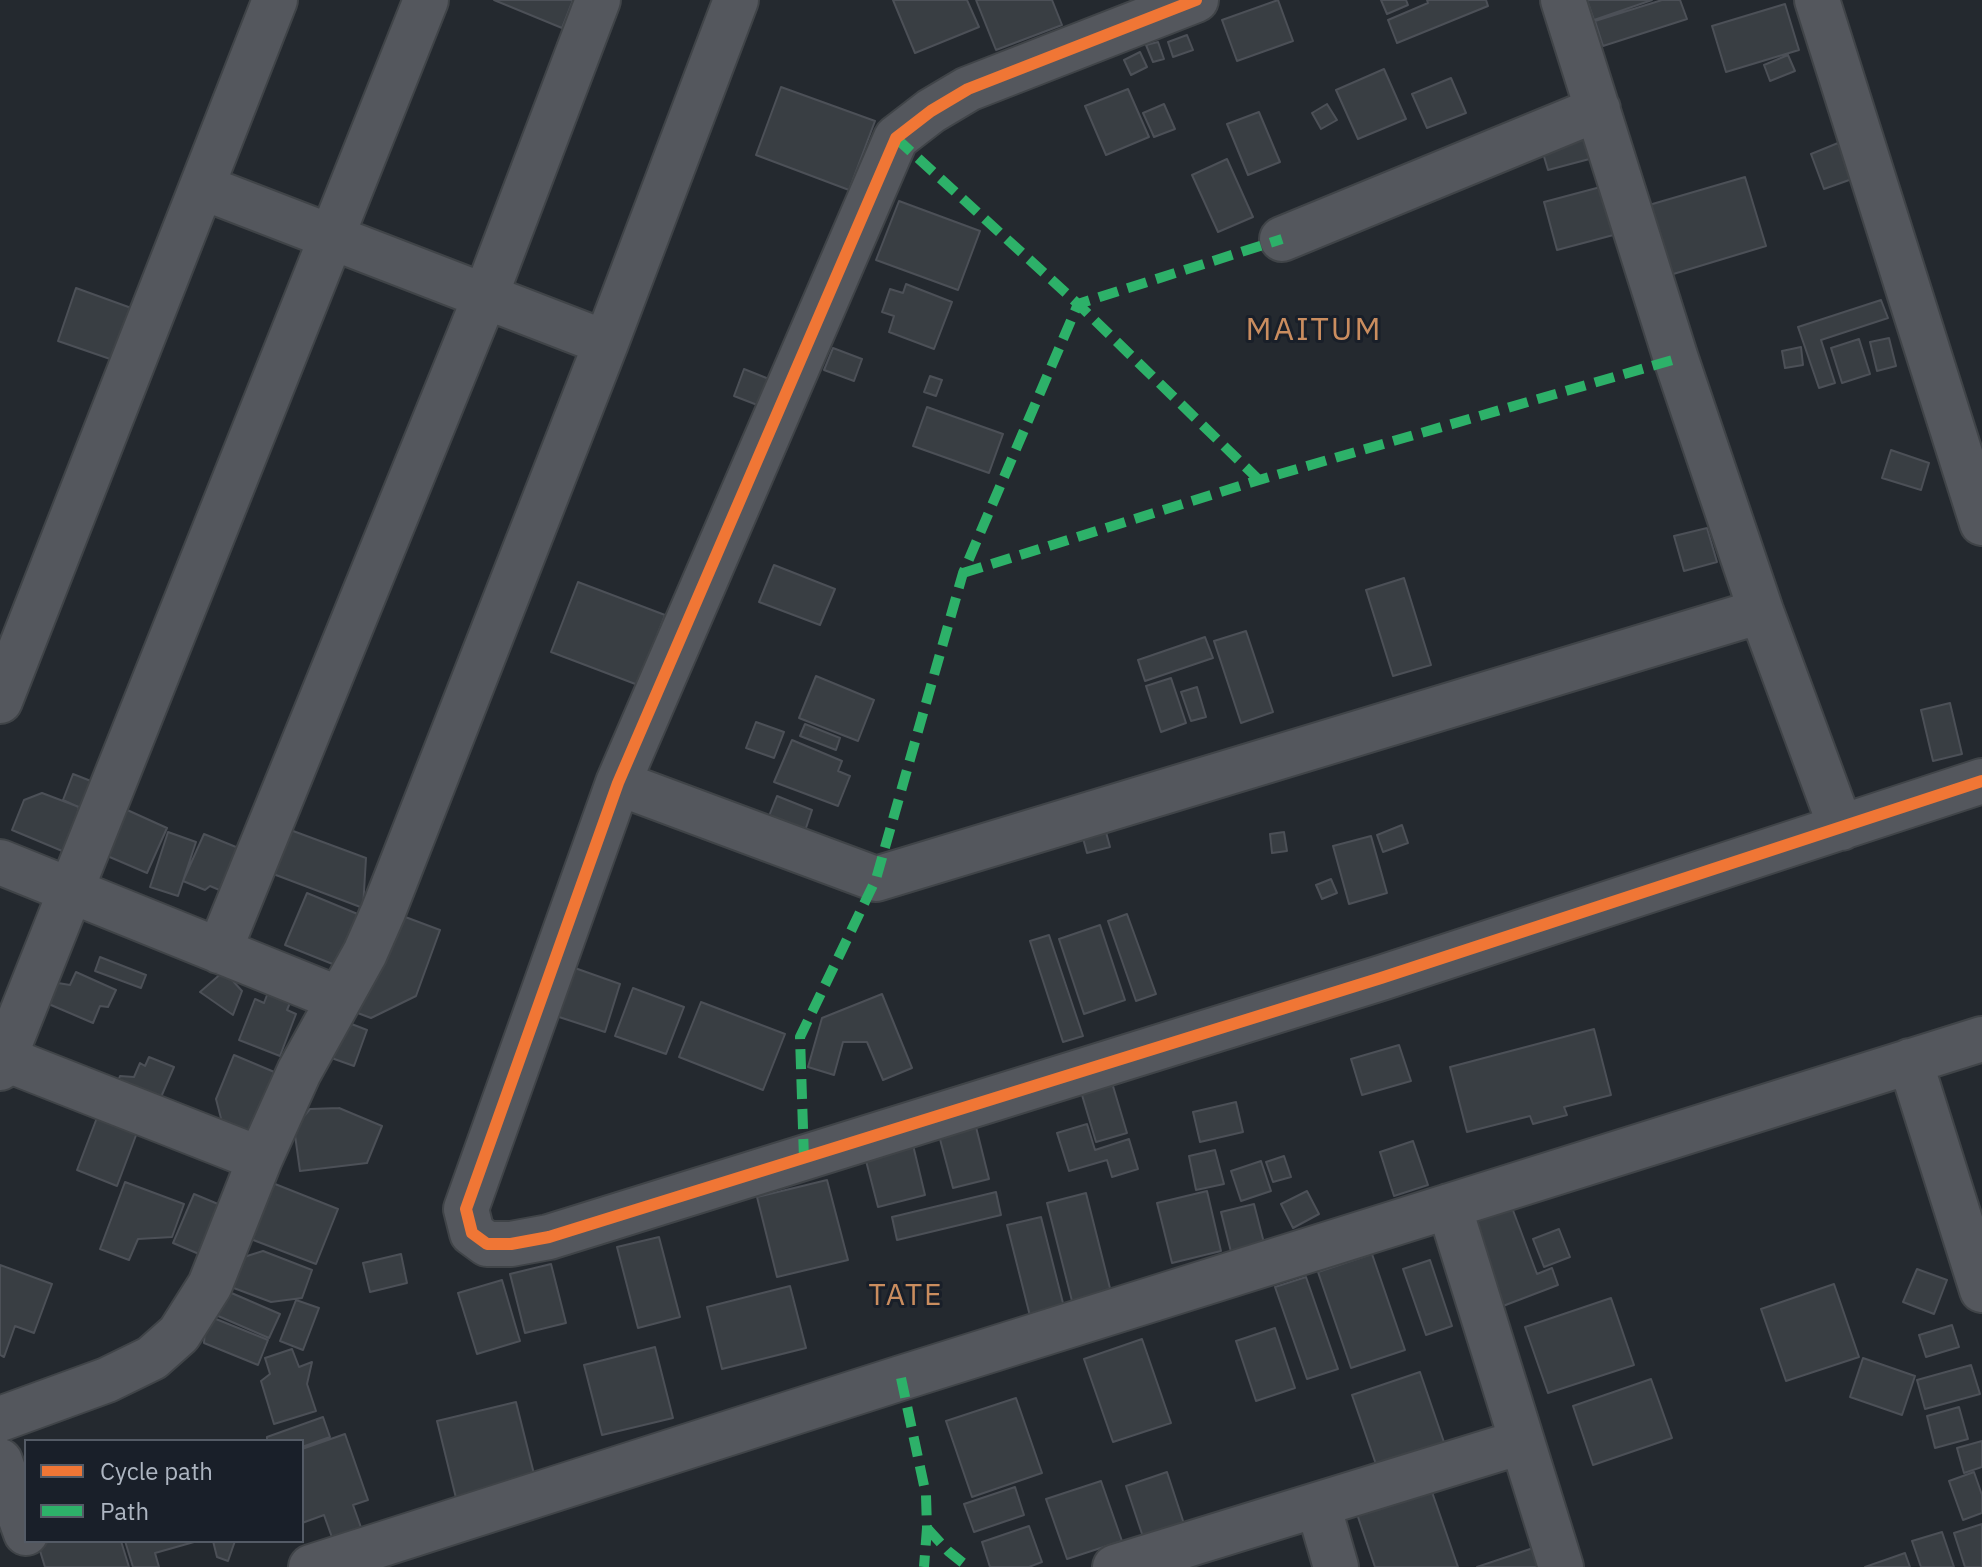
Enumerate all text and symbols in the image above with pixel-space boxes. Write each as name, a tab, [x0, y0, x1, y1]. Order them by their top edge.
district label: MAITUM	[1245, 312, 1383, 350]
district label: TATE	[868, 1278, 944, 1314]
legend	[24, 1439, 304, 1543]
text: Cycle path	[100, 1455, 213, 1487]
text: Path	[100, 1495, 149, 1527]

